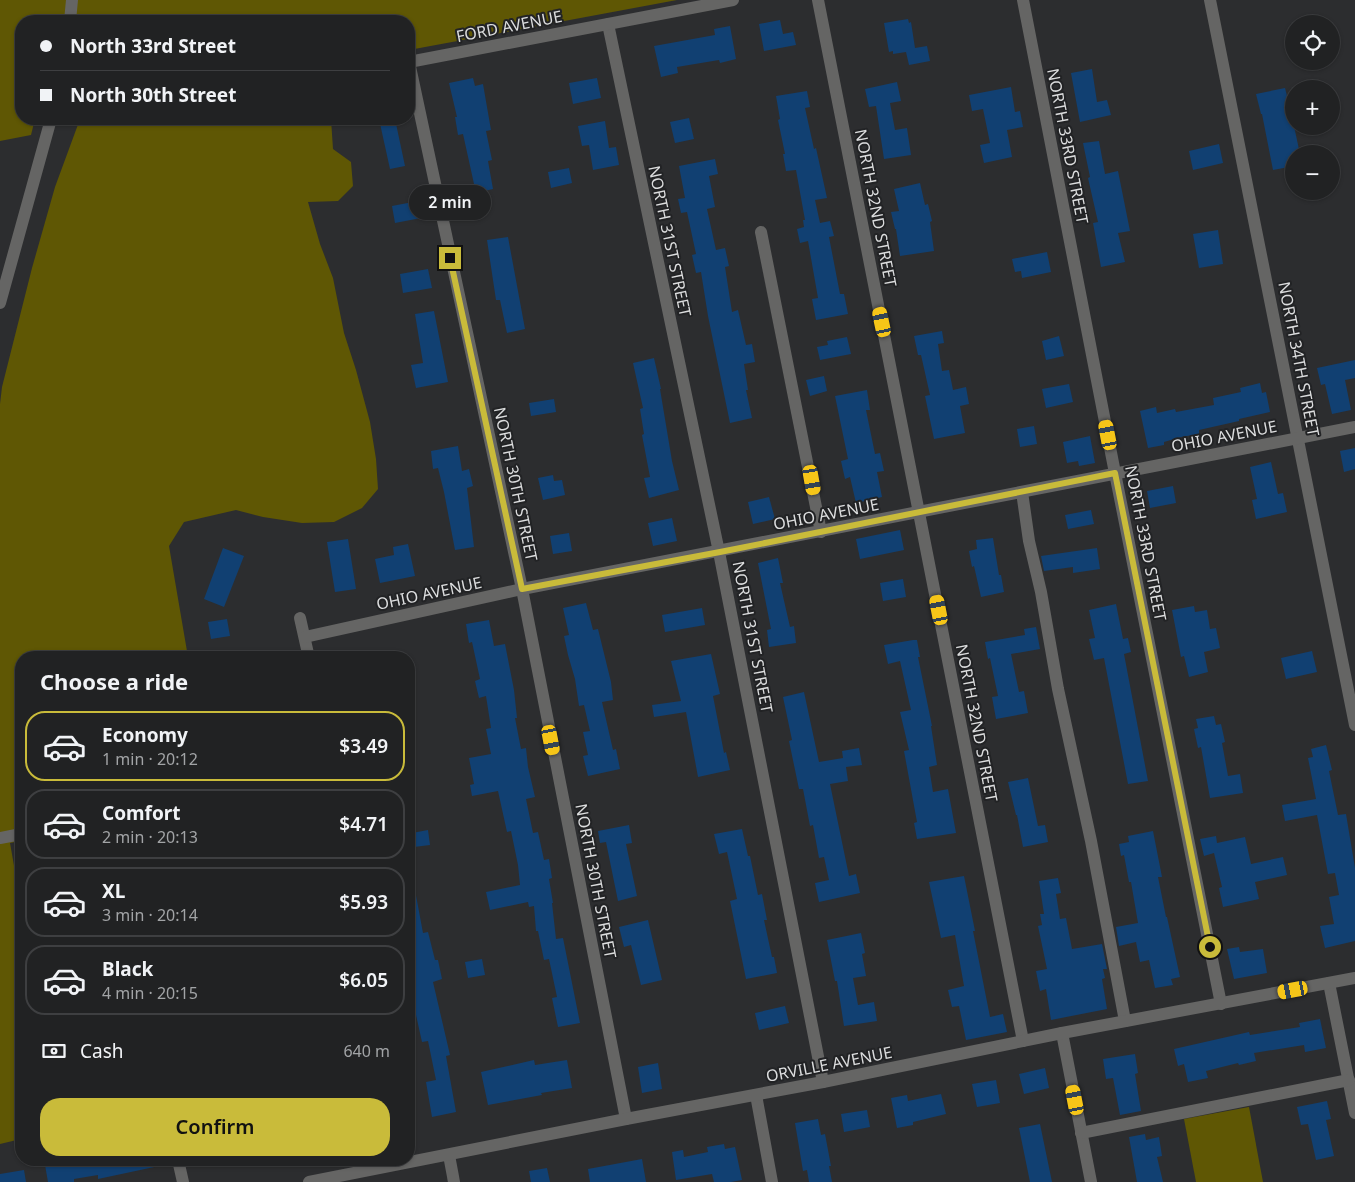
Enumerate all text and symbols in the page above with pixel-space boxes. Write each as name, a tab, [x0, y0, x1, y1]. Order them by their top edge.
street label: FORD AVENUE	[454, 5, 564, 47]
map controls	[1285, 15, 1340, 200]
button: locate	[1285, 15, 1340, 70]
text: North 33rd Street	[70, 33, 236, 59]
street label: NORTH 33RD STREET	[1042, 66, 1094, 226]
button: +	[1285, 80, 1340, 135]
text: North 30th Street	[70, 82, 236, 108]
street label: NORTH 32ND STREET	[850, 127, 902, 289]
button: −	[1285, 145, 1340, 200]
street label: NORTH 31ST STREET	[643, 163, 697, 319]
callout: 2 min	[409, 186, 491, 220]
text: 2 min	[428, 191, 472, 213]
route end	[439, 247, 461, 269]
street label: NORTH 34TH STREET	[1273, 280, 1325, 438]
car	[871, 306, 892, 338]
street label: NORTH 30TH STREET	[489, 405, 543, 563]
street label: OHIO AVENUE	[1169, 415, 1279, 457]
car	[1097, 419, 1118, 451]
street label: NORTH 33RD STREET	[1120, 463, 1172, 623]
car	[802, 464, 821, 496]
street label: OHIO AVENUE	[771, 493, 881, 535]
street label: NORTH 31ST STREET	[728, 559, 779, 715]
street label: OHIO AVENUE	[374, 571, 484, 615]
car	[928, 594, 949, 626]
street label: NORTH 32ND STREET	[951, 642, 1003, 804]
text: Choose a ride	[40, 666, 188, 696]
text: Economy	[102, 722, 188, 748]
icon: car	[42, 724, 87, 769]
car	[540, 724, 561, 756]
text: $3.49	[339, 733, 388, 759]
text: 1 min · 20:12	[102, 748, 198, 770]
text: Comfort	[102, 800, 181, 826]
icon: car	[42, 802, 87, 847]
street label: NORTH 30TH STREET	[570, 802, 622, 960]
text: $4.71	[339, 811, 388, 837]
text: 2 min · 20:13	[102, 826, 198, 848]
text: XL	[102, 878, 125, 904]
icon: car	[42, 880, 87, 925]
text: $5.93	[339, 889, 388, 915]
text: 3 min · 20:14	[102, 904, 198, 926]
route start	[1199, 936, 1221, 958]
text: Black	[102, 956, 153, 982]
icon: car	[42, 958, 87, 1003]
text: $6.05	[339, 967, 388, 993]
car	[1276, 980, 1309, 1000]
text: 4 min · 20:15	[102, 982, 198, 1004]
icon: cash	[40, 1037, 68, 1065]
text: Cash	[80, 1038, 124, 1064]
text: 640 m	[343, 1040, 390, 1062]
street label: ORVILLE AVENUE	[764, 1041, 894, 1087]
car	[1064, 1084, 1085, 1116]
button: Confirm	[40, 1098, 390, 1156]

